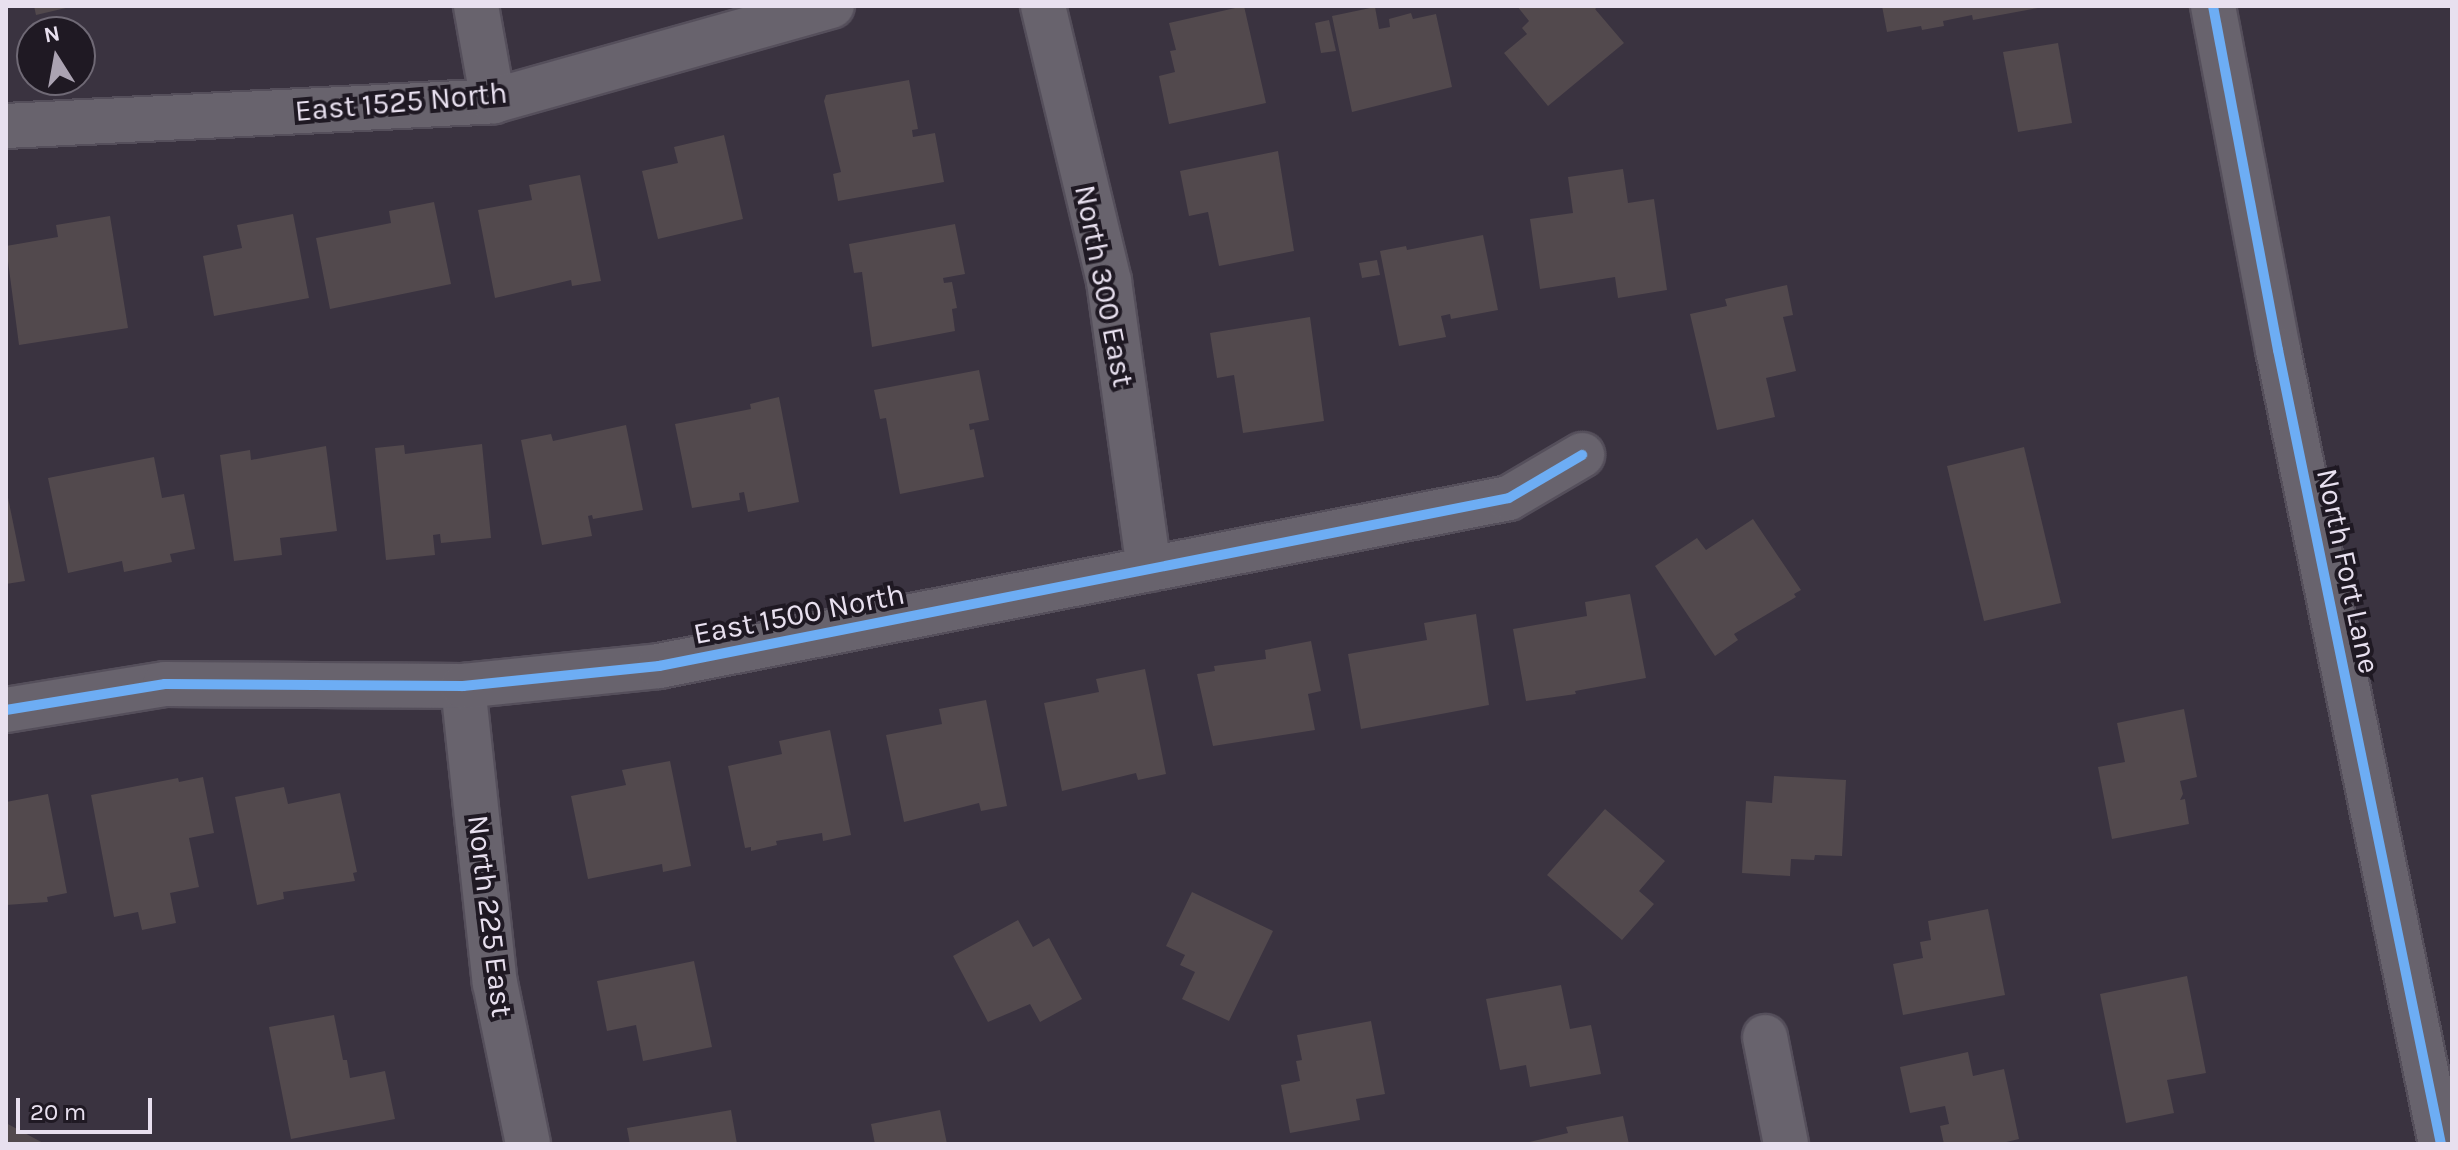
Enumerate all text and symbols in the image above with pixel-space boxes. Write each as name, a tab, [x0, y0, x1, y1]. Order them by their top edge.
north arrow	[16, 16, 96, 96]
text: N	[42, 20, 62, 49]
street label: East 1525 North	[293, 75, 509, 129]
street label: North 300 East	[1067, 182, 1141, 390]
street label: North Fort Lane	[2309, 465, 2387, 677]
street label: East 1500 North	[690, 576, 908, 652]
street label: North 225 East	[460, 813, 520, 1019]
scale bar	[20, 1082, 156, 1132]
text: 20 m	[30, 1098, 86, 1126]

